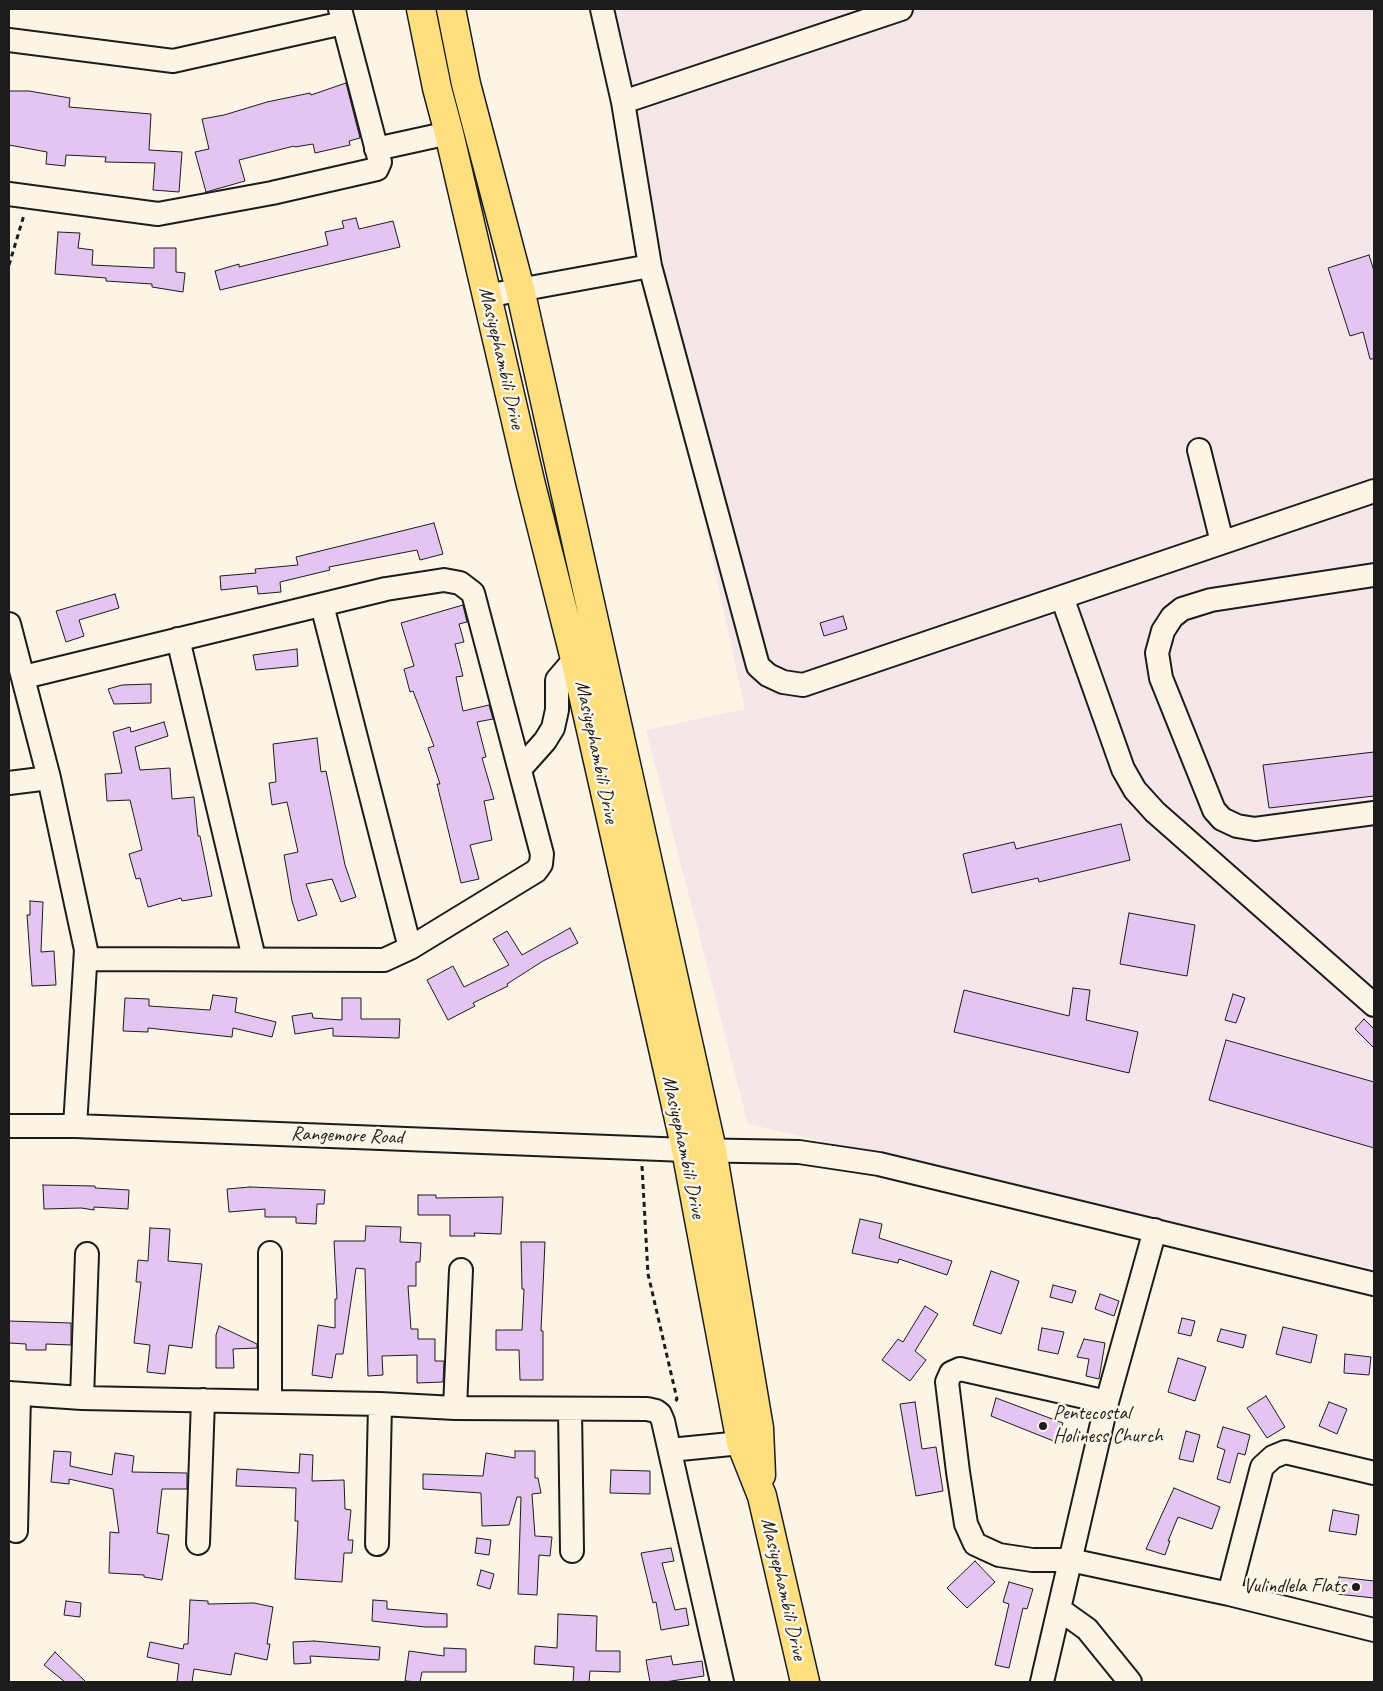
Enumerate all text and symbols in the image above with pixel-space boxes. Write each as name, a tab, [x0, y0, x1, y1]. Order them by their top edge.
street label: Masiyephambili Drive	[473, 285, 529, 431]
street label: Masiyephambili Drive	[569, 679, 623, 825]
street label: Masiyephambili Drive	[656, 1074, 710, 1220]
street label: Rangemore Road	[291, 1122, 403, 1150]
place label: Pentecostal Holiness Church	[1053, 1402, 1162, 1449]
marker: Pentecostal Holiness Church	[1037, 1420, 1049, 1432]
street label: Masiyephambili Drive	[755, 1516, 811, 1662]
place label: Vulindlela Flats	[1243, 1575, 1346, 1599]
marker: Vulindlela Flats	[1350, 1581, 1362, 1593]

